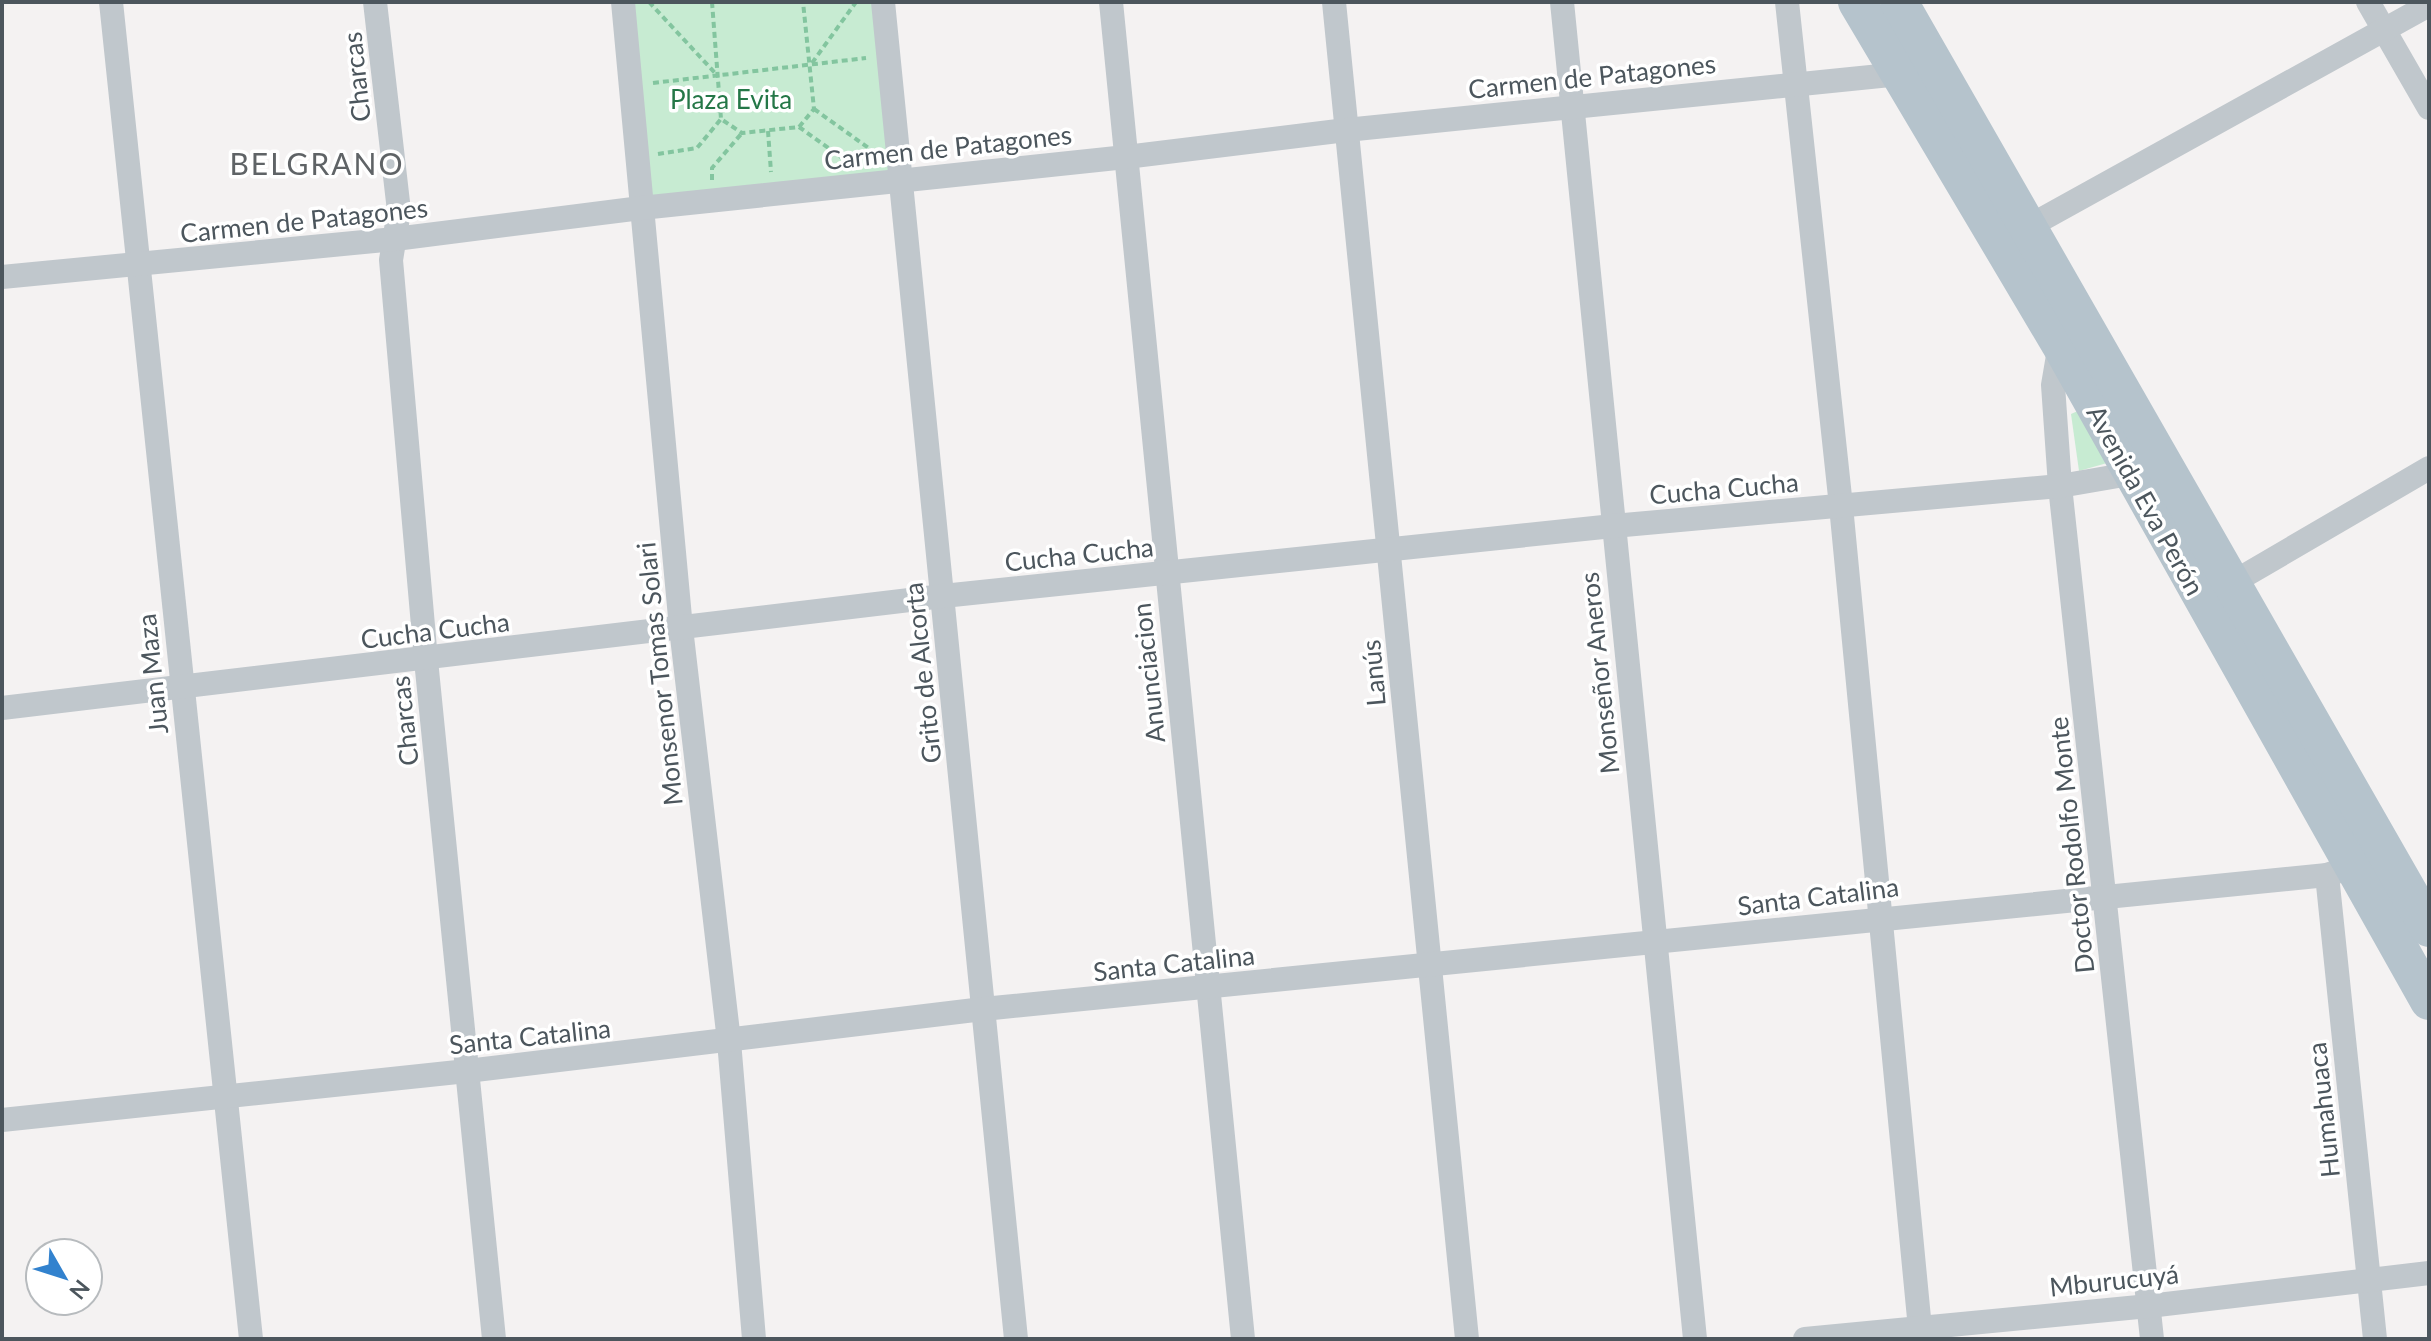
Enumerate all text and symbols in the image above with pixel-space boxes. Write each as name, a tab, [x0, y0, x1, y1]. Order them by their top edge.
street label: Charcas	[335, 30, 377, 124]
street label: Carmen de Patagones	[1467, 47, 1717, 105]
park label: Plaza Evita	[670, 83, 792, 115]
street label: Carmen de Patagones	[823, 118, 1073, 176]
district label: BELGRANO	[229, 145, 405, 181]
street label: Carmen de Patagones	[179, 191, 429, 249]
street label: Avenida Eva Perón	[2081, 399, 2211, 601]
street label: Cucha Cucha	[1648, 466, 1800, 510]
street label: Cucha Cucha	[1003, 530, 1155, 578]
street label: Monsenor Tomas Solari	[629, 541, 689, 807]
street label: Monseñor Aneros	[1572, 571, 1626, 775]
street label: Grito de Alcorta	[897, 581, 947, 765]
street label: Anunciacion	[1125, 601, 1171, 745]
street label: Cucha Cucha	[359, 605, 511, 655]
street label: Juan Maza	[130, 612, 174, 736]
street label: Lanús	[1354, 638, 1392, 708]
street label: Charcas	[383, 674, 425, 768]
street label: Doctor Rodolfo Monte	[2042, 715, 2100, 975]
street label: Santa Catalina	[1736, 870, 1900, 922]
street label: Santa Catalina	[1092, 939, 1256, 987]
street label: Santa Catalina	[448, 1012, 612, 1060]
street label: Humahuaca	[2300, 1041, 2346, 1179]
north arrow	[24, 1237, 104, 1317]
street label: Mburucuyá	[2048, 1257, 2180, 1303]
text: N	[64, 1275, 96, 1305]

